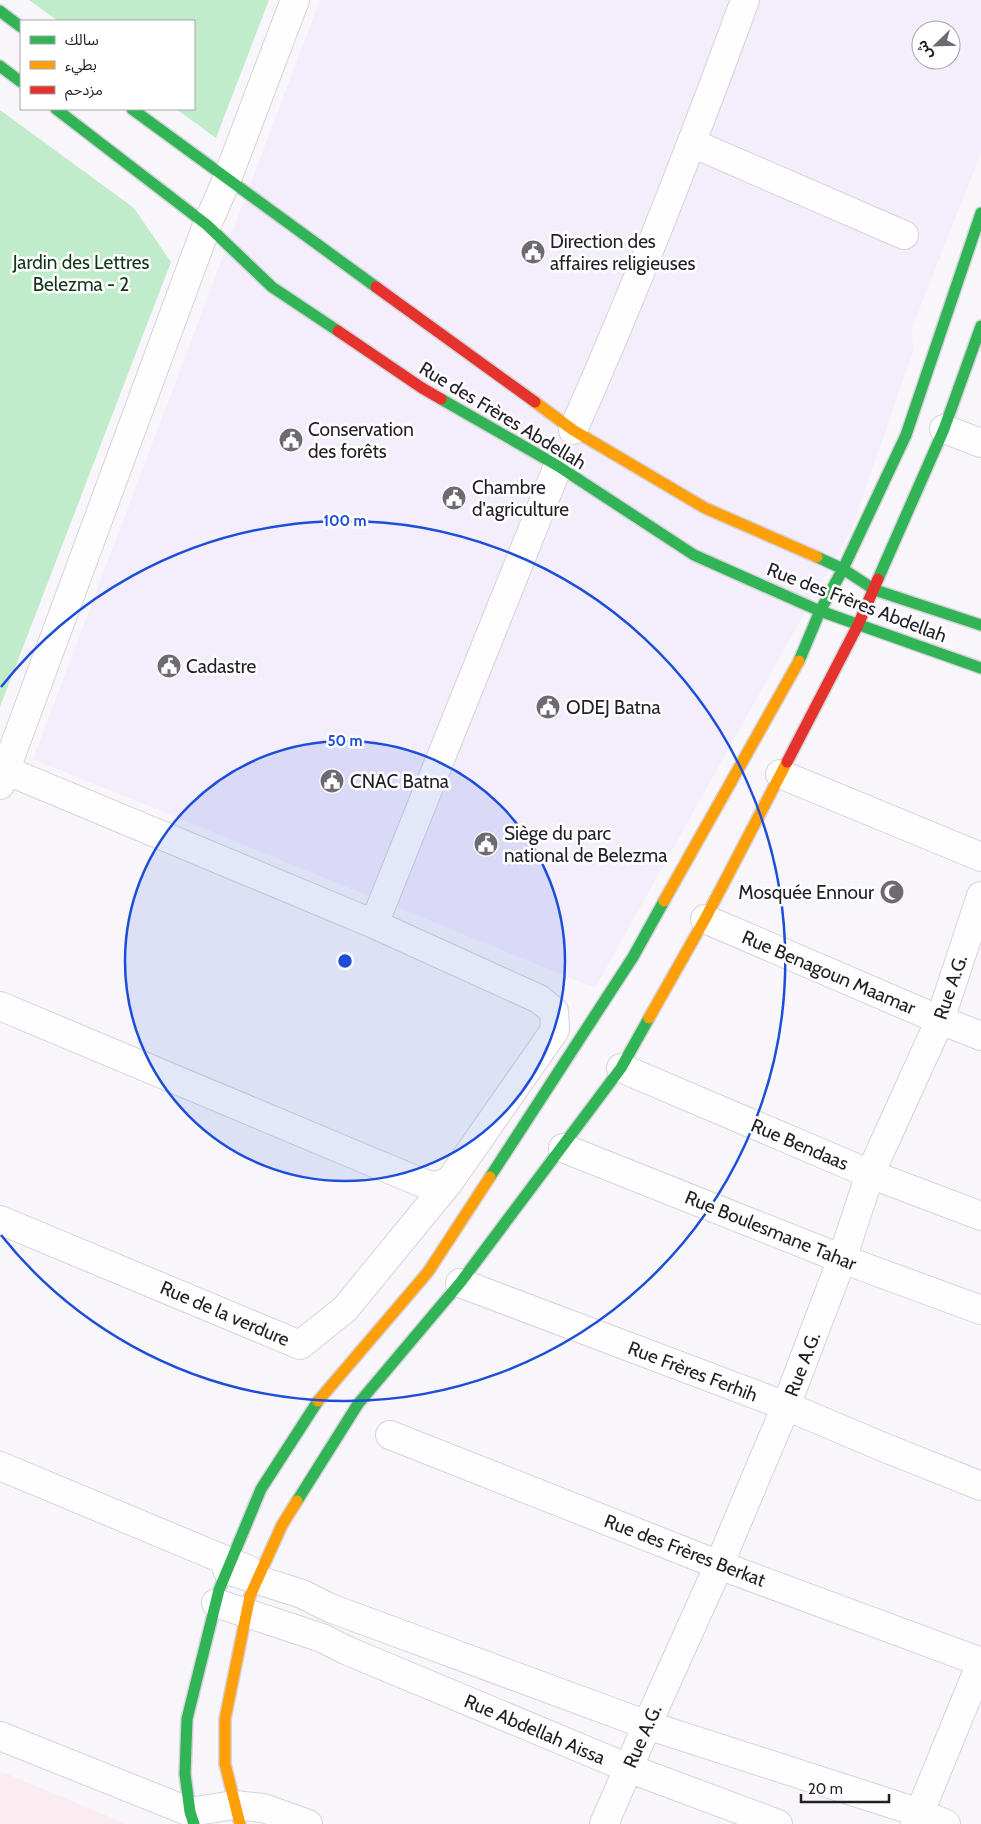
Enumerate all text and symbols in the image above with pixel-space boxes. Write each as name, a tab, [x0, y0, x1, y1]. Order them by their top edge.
legend	[20, 20, 195, 110]
north arrow	[911, 20, 961, 70]
text: سالك	[65, 31, 99, 49]
text: ش	[912, 38, 936, 62]
text: بطيء	[65, 56, 97, 76]
text: مزدحم	[65, 81, 103, 101]
place label: Direction des affaires religieuses	[550, 230, 695, 275]
public building icon: Direction des affaires religieuses	[520, 239, 546, 265]
park label: Jardin des Lettres Belezma - 2	[12, 251, 149, 296]
street label: Rue des Frères Abdellah	[415, 356, 590, 474]
place label: Conservation des forêts	[308, 418, 414, 463]
public building icon: Conservation des forêts	[278, 427, 304, 453]
place label: Chambre d'agriculture	[472, 476, 569, 521]
public building icon: Chambre d'agriculture	[441, 485, 467, 511]
text: 100 m	[323, 512, 367, 530]
street label: Rue des Frères Abdellah	[764, 558, 950, 647]
public building icon: Cadastre	[156, 653, 182, 679]
place label: Cadastre	[186, 655, 257, 678]
public building icon: ODEJ Batna	[535, 694, 561, 720]
place label: ODEJ Batna	[566, 696, 661, 719]
text: 50 m	[327, 732, 363, 750]
public building icon: CNAC Batna	[319, 768, 345, 794]
place label: CNAC Batna	[350, 770, 449, 793]
place label: Siège du parc national de Belezma	[504, 822, 667, 867]
public building icon: Siège du parc national de Belezma	[473, 831, 499, 857]
mosque icon: Mosquée Ennour	[879, 879, 905, 905]
place label: Mosquée Ennour	[738, 881, 874, 904]
street label: Rue Benagoun Maamar	[739, 926, 919, 1019]
centre of rings	[336, 952, 354, 970]
street label: Rue A.G.	[929, 952, 972, 1023]
street label: Rue Bendaas	[748, 1114, 852, 1175]
street label: Rue Boulesmane Tahar	[682, 1186, 860, 1275]
street label: Rue de la verdure	[157, 1276, 293, 1351]
street label: Rue A.G.	[780, 1329, 825, 1400]
street label: Rue Frères Ferhih	[625, 1336, 761, 1407]
street label: Rue des Frères Berkat	[601, 1509, 769, 1592]
street label: Rue Abdellah Aissa	[461, 1689, 609, 1770]
street label: Rue A.G.	[618, 1701, 667, 1772]
scale bar	[801, 1772, 888, 1804]
text: 20 m	[808, 1780, 843, 1798]

